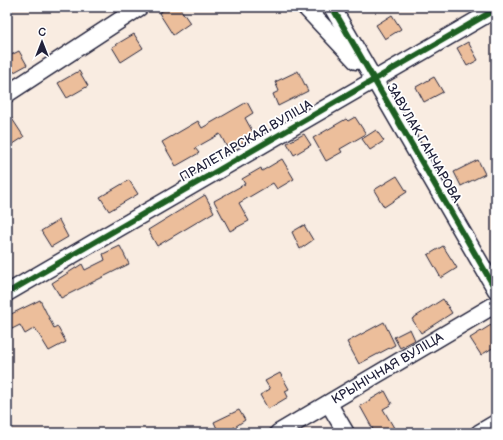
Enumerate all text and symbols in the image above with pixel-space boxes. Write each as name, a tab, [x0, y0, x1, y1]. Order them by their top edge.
north arrow	[22, 22, 62, 62]
text: С	[38, 26, 46, 39]
street label: ЗАВУЛАК ГАНЧАРОВА	[383, 80, 465, 206]
street label: ПРАЛЕТАРСКАЯ ВУЛІЦА	[177, 96, 315, 186]
street label: КРЫНІЧНАЯ ВУЛІЦА	[329, 329, 446, 408]

